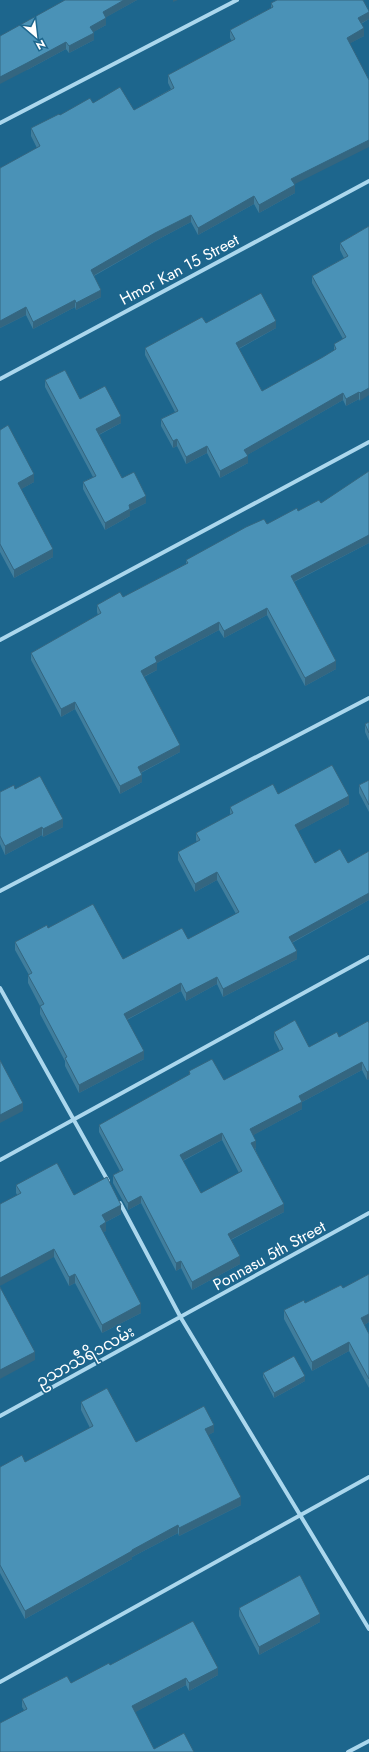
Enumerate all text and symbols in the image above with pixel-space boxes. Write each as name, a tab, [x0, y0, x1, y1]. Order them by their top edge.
north arrow	[16, 16, 56, 56]
text: N	[33, 36, 48, 54]
street label: Hmor Kan 15 Street	[116, 228, 243, 311]
street label: Ponnasu 5th Street	[209, 1215, 330, 1296]
street label: ဥသာသီရိ၁လမ်း	[32, 1320, 140, 1395]

